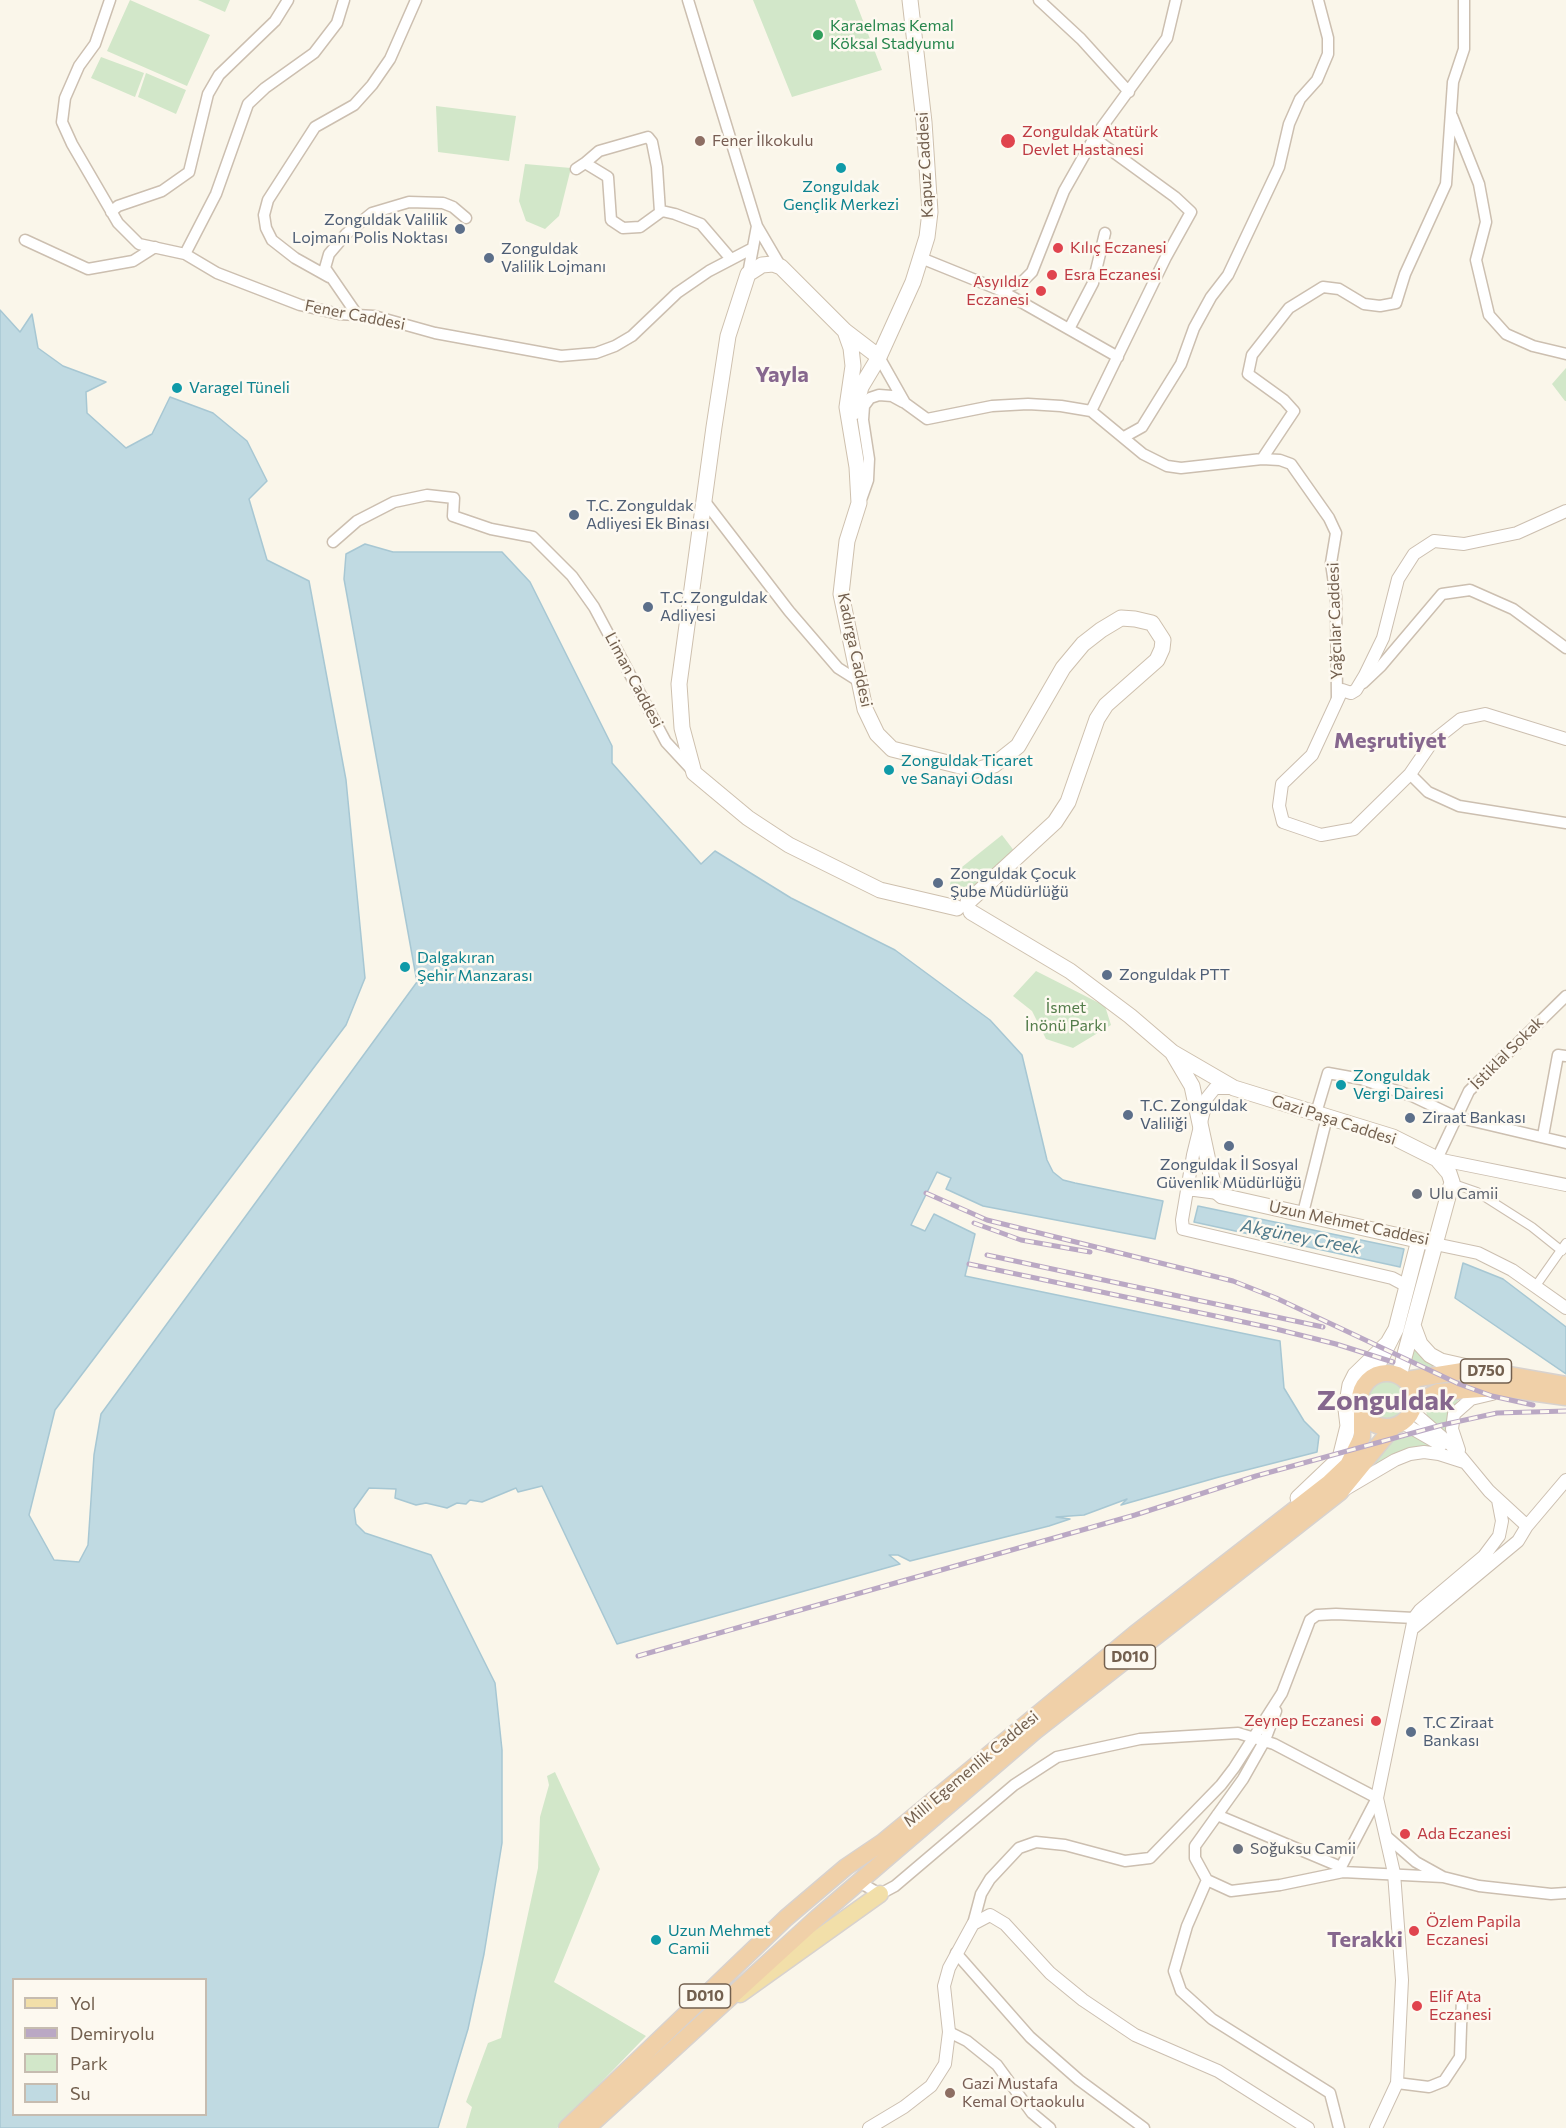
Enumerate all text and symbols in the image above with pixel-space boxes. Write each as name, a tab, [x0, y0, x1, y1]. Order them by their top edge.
place label: Karaelmas Kemal Köksal Stadyumu	[830, 16, 955, 54]
marker: Karaelmas Kemal Köksal Stadyumu	[811, 28, 825, 42]
street label: Kapuz Caddesi	[913, 111, 937, 219]
place label: Zonguldak Atatürk Devlet Hastanesi	[1022, 122, 1158, 160]
place label: Fener İlkokulu	[712, 131, 813, 151]
marker: Zonguldak Atatürk Devlet Hastanesi	[999, 132, 1017, 150]
marker: Fener İlkokulu	[693, 134, 707, 148]
marker: Zonguldak Gençlik Merkezi	[834, 161, 848, 175]
place label: Zonguldak Gençlik Merkezi	[783, 177, 899, 215]
place label: Zonguldak Valilik Lojmanı Polis Noktası	[292, 210, 448, 248]
marker: Zonguldak Valilik Lojmanı Polis Noktası	[453, 222, 467, 236]
place label: Kılıç Eczanesi	[1070, 238, 1167, 258]
place label: Zonguldak Valilik Lojmanı	[501, 239, 606, 277]
marker: Kılıç Eczanesi	[1051, 241, 1065, 255]
marker: Zonguldak Valilik Lojmanı	[482, 251, 496, 265]
place label: Esra Eczanesi	[1064, 265, 1161, 285]
marker: Esra Eczanesi	[1045, 268, 1059, 282]
place label: Asyıldız Eczanesi	[966, 272, 1029, 310]
marker: Asyıldız Eczanesi	[1034, 284, 1048, 298]
street label: Fener Caddesi	[303, 296, 407, 334]
district label: Yayla	[755, 362, 809, 388]
place label: Varagel Tüneli	[189, 378, 290, 398]
marker: Varagel Tüneli	[170, 381, 184, 395]
place label: T.C. Zonguldak Adliyesi Ek Binası	[586, 496, 710, 534]
marker: T.C. Zonguldak Adliyesi Ek Binası	[567, 508, 581, 522]
street label: Yağcılar Caddesi	[1323, 562, 1347, 680]
place label: T.C. Zonguldak Adliyesi	[660, 588, 768, 626]
street label: Kadırga Caddesi	[834, 591, 876, 709]
marker: T.C. Zonguldak Adliyesi	[641, 600, 655, 614]
street label: Liman Caddesi	[601, 629, 667, 731]
district label: Meşrutiyet	[1334, 728, 1446, 754]
place label: Zonguldak Ticaret ve Sanayi Odası	[901, 751, 1033, 789]
marker: Zonguldak Ticaret ve Sanayi Odası	[882, 763, 896, 777]
place label: Zonguldak Çocuk Şube Müdürlüğü	[950, 864, 1077, 902]
marker: Zonguldak Çocuk Şube Müdürlüğü	[931, 876, 945, 890]
place label: Dalgakıran Şehir Manzarası	[417, 948, 533, 986]
marker: Dalgakıran Şehir Manzarası	[398, 960, 412, 974]
place label: Zonguldak PTT	[1119, 965, 1230, 985]
marker: Zonguldak PTT	[1100, 968, 1114, 982]
park label: İsmet İnönü Parkı	[1025, 998, 1107, 1036]
street label: İstiklal Sokak	[1467, 1013, 1547, 1093]
place label: Zonguldak Vergi Dairesi	[1353, 1066, 1444, 1104]
marker: Zonguldak Vergi Dairesi	[1334, 1078, 1348, 1092]
street label: Gazi Paşa Caddesi	[1269, 1091, 1399, 1149]
place label: T.C. Zonguldak Valiliği	[1140, 1096, 1248, 1134]
marker: T.C. Zonguldak Valiliği	[1121, 1108, 1135, 1122]
place label: Ziraat Bankası	[1422, 1108, 1526, 1128]
marker: Ziraat Bankası	[1403, 1111, 1417, 1125]
marker: Zonguldak İl Sosyal Güvenlik Müdürlüğü	[1222, 1139, 1236, 1153]
place label: Zonguldak İl Sosyal Güvenlik Müdürlüğü	[1156, 1155, 1302, 1193]
place label: Ulu Camii	[1429, 1184, 1498, 1204]
marker: Ulu Camii	[1410, 1187, 1424, 1201]
street label: Uzun Mehmet Caddesi	[1267, 1197, 1431, 1249]
water label: Akgüney Creek	[1239, 1215, 1363, 1259]
road number: D750	[1460, 1359, 1512, 1383]
district label: Zonguldak	[1317, 1384, 1455, 1418]
road number: D010	[1104, 1645, 1156, 1669]
street label: Milli Egemenlik Caddesi	[900, 1707, 1042, 1831]
place label: Zeynep Eczanesi	[1244, 1711, 1364, 1731]
place label: T.C Ziraat Bankası	[1423, 1713, 1494, 1751]
marker: Zeynep Eczanesi	[1369, 1714, 1383, 1728]
marker: T.C Ziraat Bankası	[1404, 1725, 1418, 1739]
place label: Ada Eczanesi	[1417, 1824, 1511, 1844]
marker: Ada Eczanesi	[1398, 1827, 1412, 1841]
place label: Soğuksu Camii	[1250, 1839, 1356, 1859]
marker: Soğuksu Camii	[1231, 1842, 1245, 1856]
place label: Özlem Papila Eczanesi	[1426, 1912, 1521, 1950]
place label: Uzun Mehmet Camii	[668, 1921, 771, 1959]
marker: Özlem Papila Eczanesi	[1407, 1924, 1421, 1938]
district label: Terakki	[1327, 1927, 1403, 1953]
marker: Uzun Mehmet Camii	[649, 1933, 663, 1947]
legend	[12, 1978, 207, 2116]
road number: D010	[680, 1984, 730, 2008]
place label: Elif Ata Eczanesi	[1429, 1987, 1492, 2025]
text: Yol	[70, 1992, 95, 2014]
marker: Elif Ata Eczanesi	[1410, 1999, 1424, 2013]
text: Demiryolu	[70, 2022, 155, 2044]
text: Park	[70, 2052, 108, 2074]
place label: Gazi Mustafa Kemal Ortaokulu	[962, 2074, 1085, 2112]
text: Su	[70, 2082, 91, 2104]
marker: Gazi Mustafa Kemal Ortaokulu	[943, 2086, 957, 2100]

